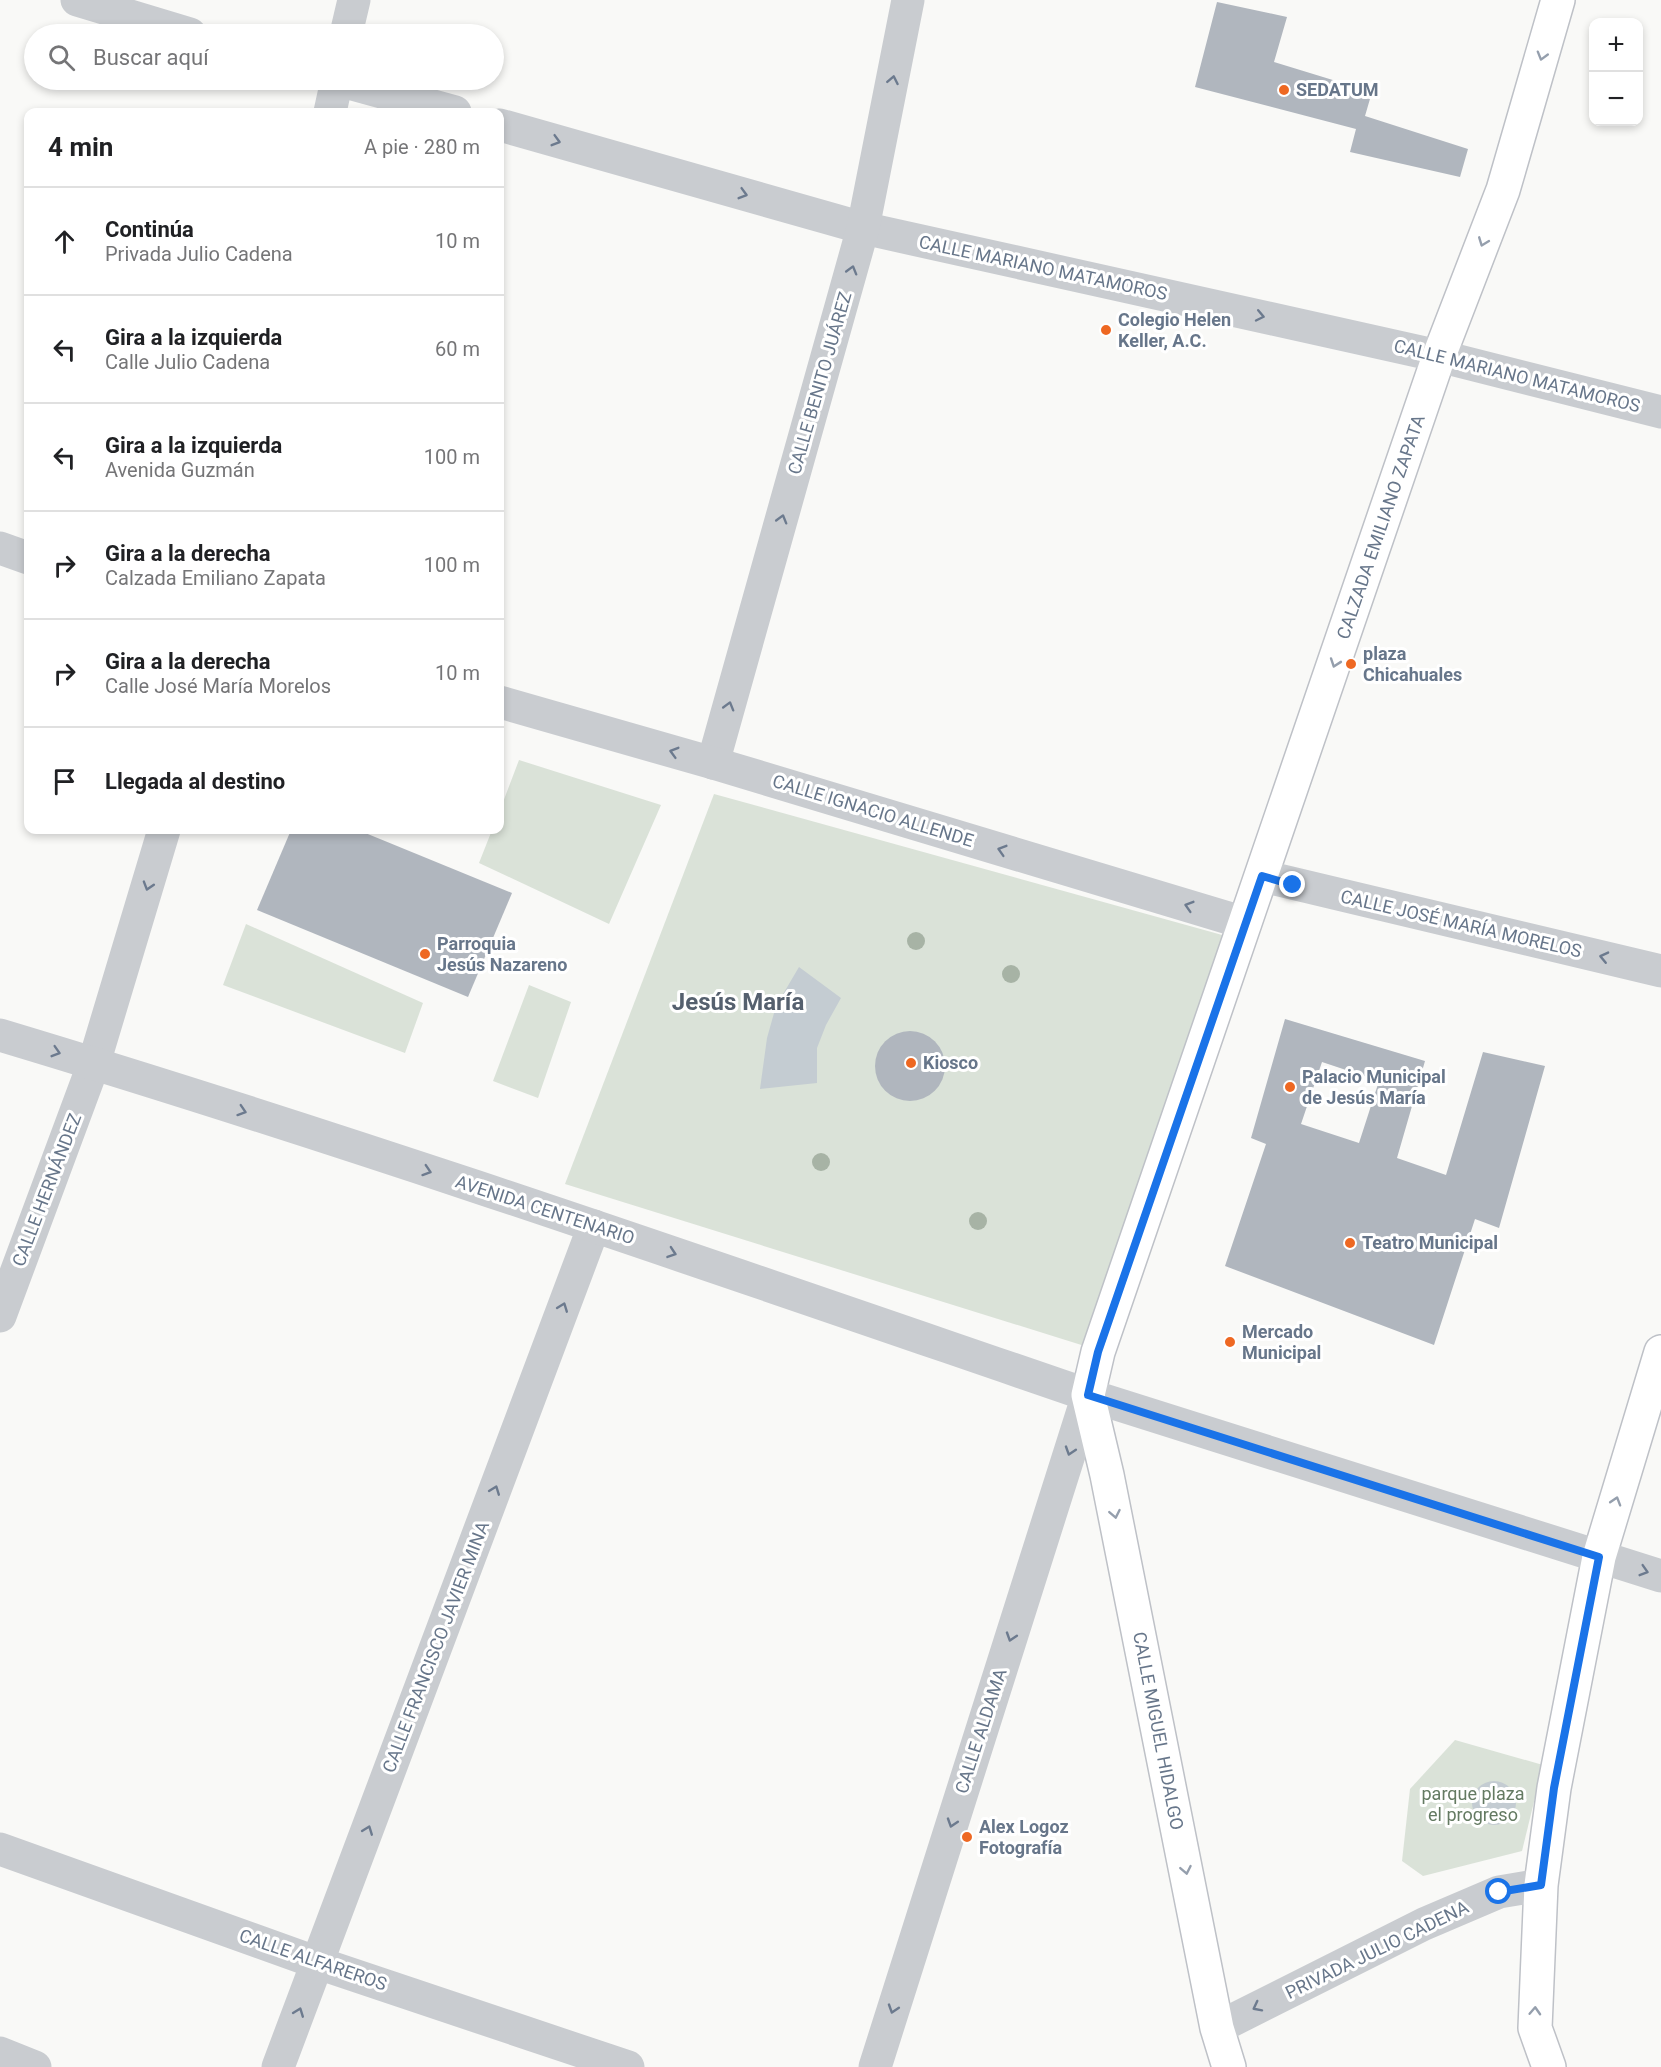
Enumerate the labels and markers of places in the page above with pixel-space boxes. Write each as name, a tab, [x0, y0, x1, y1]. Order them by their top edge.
place label: SEDATUM	[1296, 79, 1379, 100]
marker: SEDATUM	[1277, 83, 1291, 97]
place label: Colegio Helen Keller, A.C.	[1118, 309, 1231, 351]
marker: Colegio Helen Keller, A.C.	[1099, 323, 1113, 337]
place label: plaza Chicahuales	[1363, 643, 1462, 685]
marker: plaza Chicahuales	[1344, 657, 1358, 671]
place label: Parroquia Jesús Nazareno	[437, 933, 567, 975]
marker: Parroquia Jesús Nazareno	[418, 947, 432, 961]
place label: Kiosco	[923, 1052, 978, 1073]
marker: Kiosco	[904, 1056, 918, 1070]
place label: Palacio Municipal de Jesús María	[1302, 1066, 1446, 1108]
marker: Palacio Municipal de Jesús María	[1283, 1080, 1297, 1094]
place label: Teatro Municipal	[1362, 1232, 1498, 1253]
marker: Teatro Municipal	[1343, 1236, 1357, 1250]
place label: Mercado Municipal	[1242, 1321, 1321, 1363]
marker: Mercado Municipal	[1223, 1335, 1237, 1349]
place label: Alex Logoz Fotografía	[979, 1816, 1069, 1858]
marker: Alex Logoz Fotografía	[960, 1830, 974, 1844]

